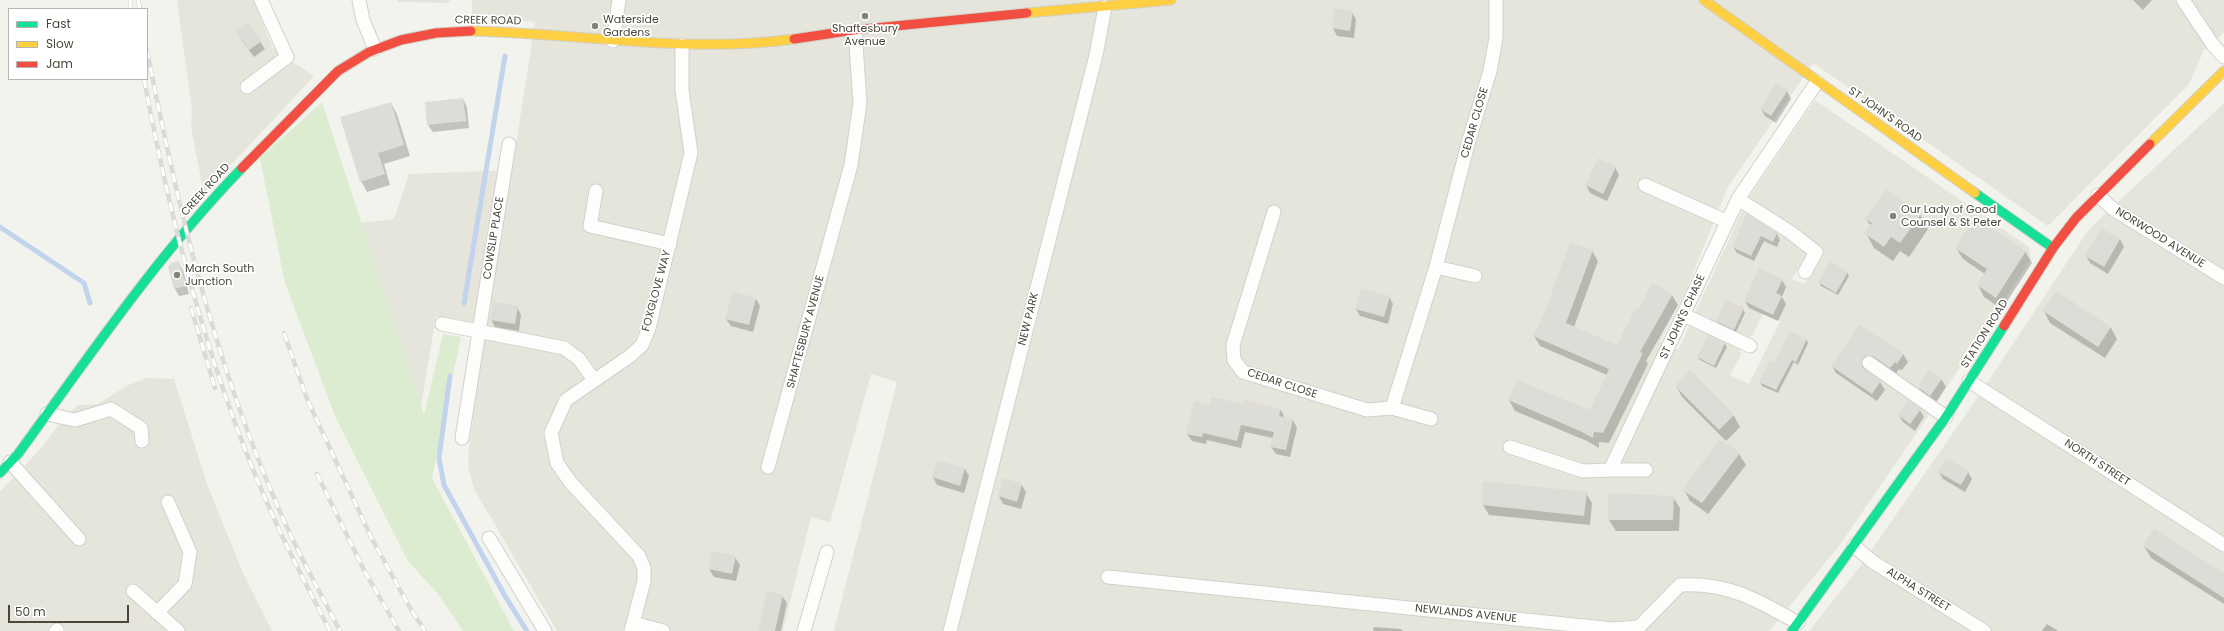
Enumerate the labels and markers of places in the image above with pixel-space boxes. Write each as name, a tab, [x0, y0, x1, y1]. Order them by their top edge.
marker: Shaftesbury Avenue	[860, 11, 870, 21]
place label: Waterside Gardens	[603, 13, 659, 39]
marker: Waterside Gardens	[590, 21, 600, 31]
place label: Shaftesbury Avenue	[832, 22, 898, 48]
place label: Our Lady of Good Counsel & St Peter	[1901, 203, 2001, 229]
marker: Our Lady of Good Counsel & St Peter	[1888, 211, 1898, 221]
place label: March South Junction	[185, 262, 254, 288]
marker: March South Junction	[172, 270, 182, 280]

